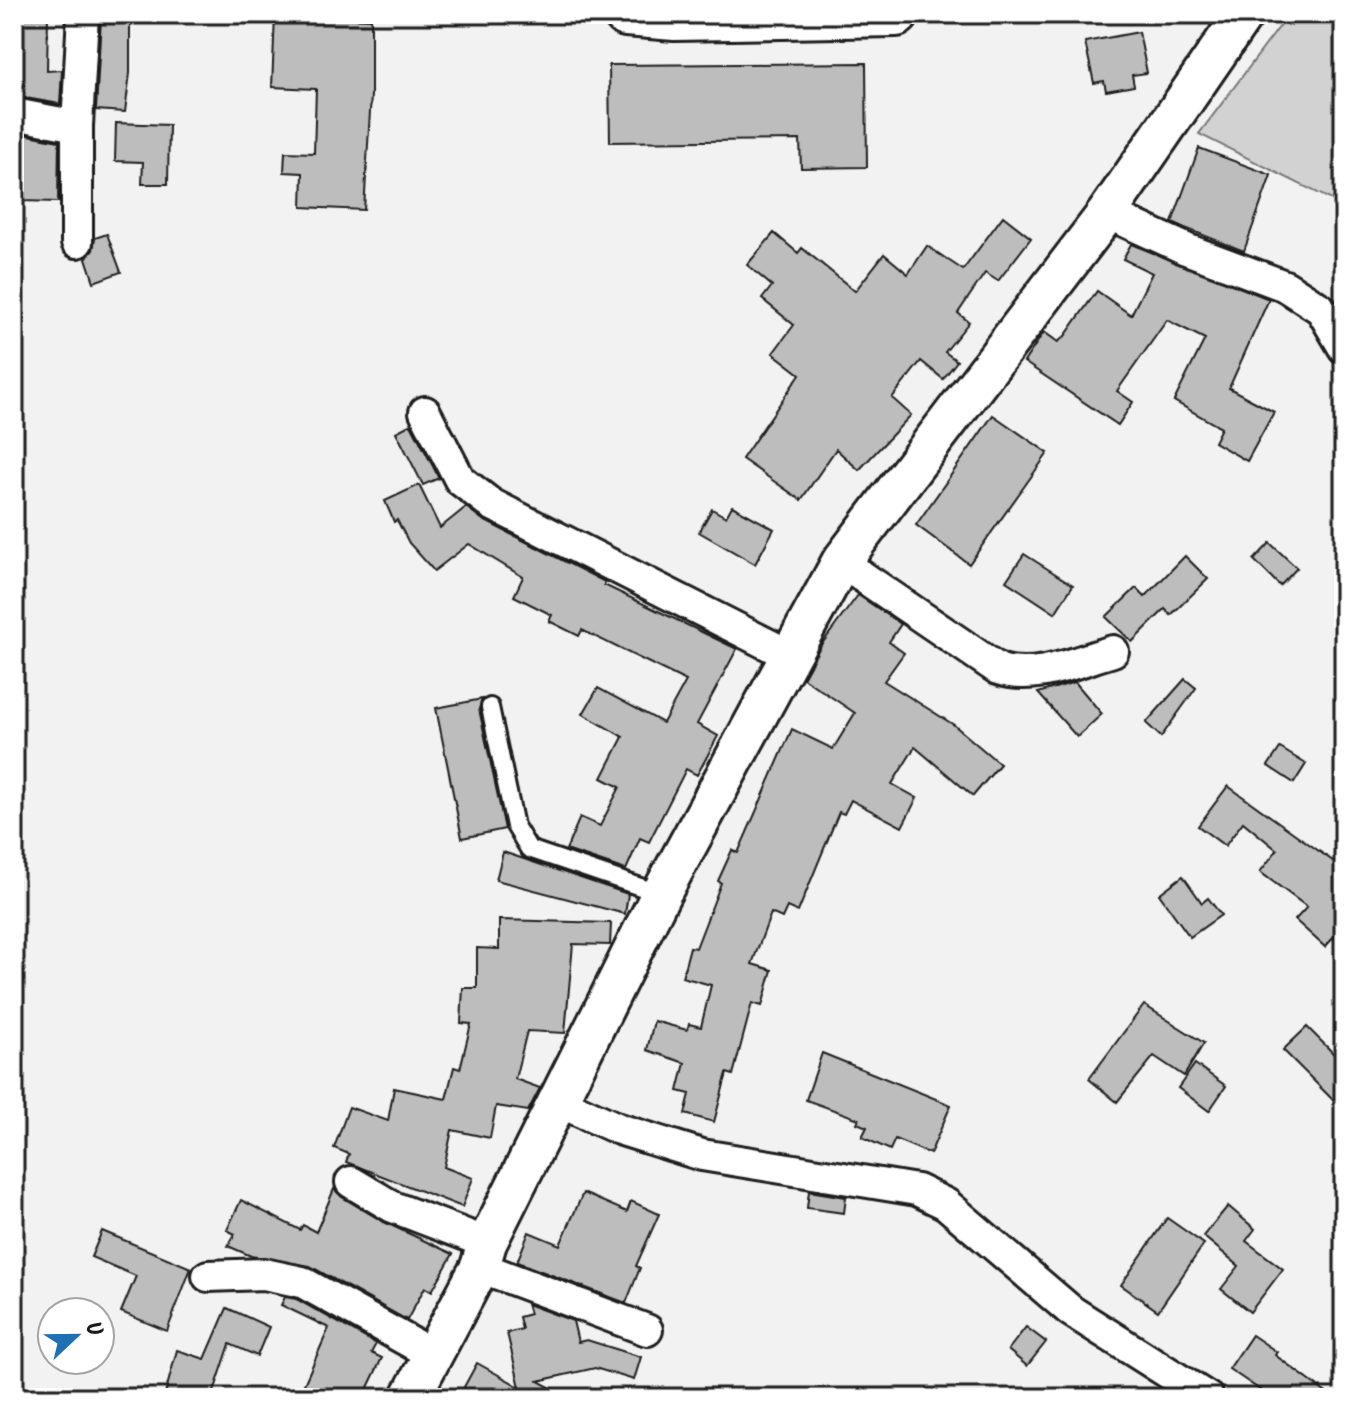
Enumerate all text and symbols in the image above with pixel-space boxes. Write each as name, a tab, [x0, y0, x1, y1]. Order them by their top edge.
north arrow	[36, 1296, 116, 1376]
text: U	[74, 1317, 111, 1342]

